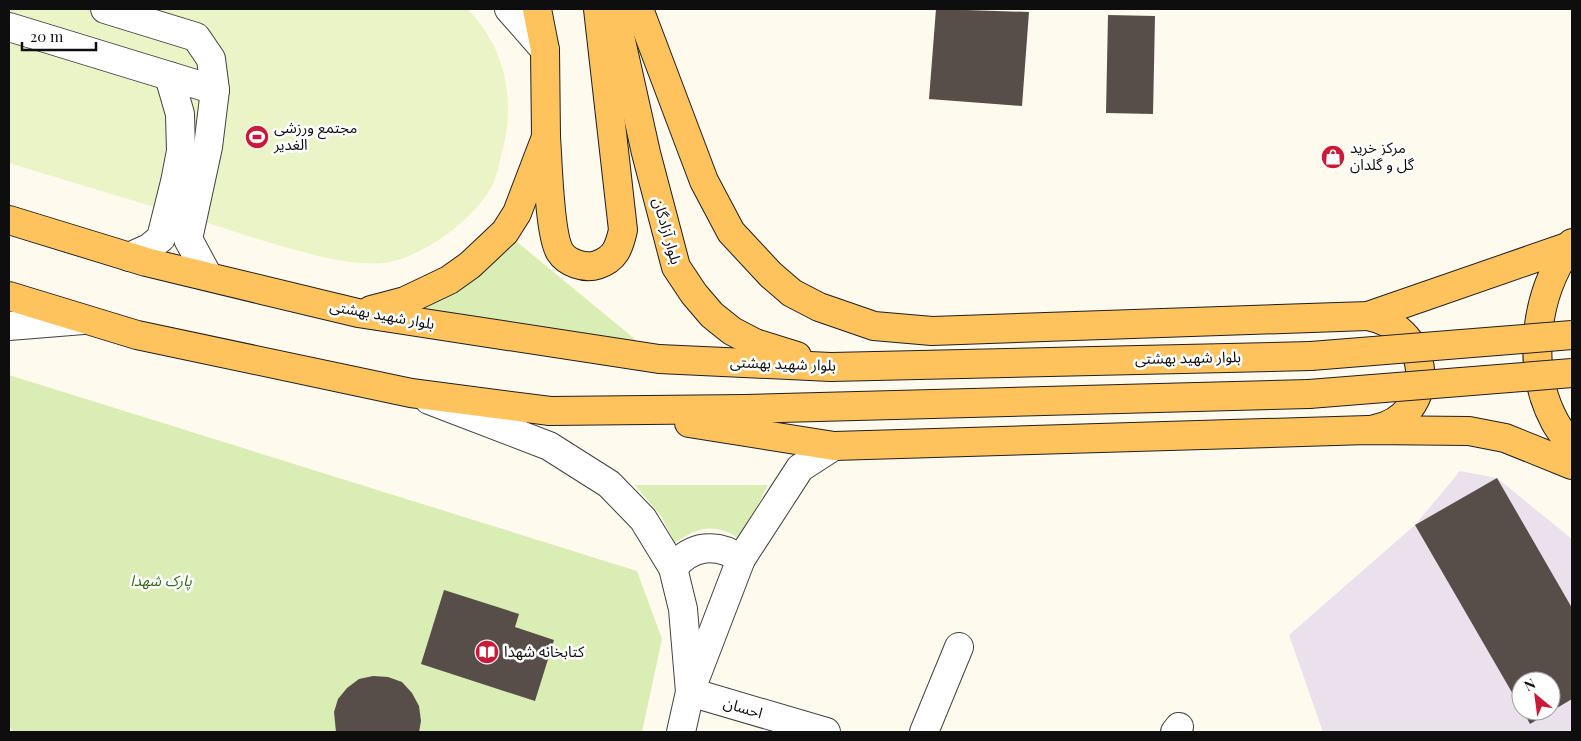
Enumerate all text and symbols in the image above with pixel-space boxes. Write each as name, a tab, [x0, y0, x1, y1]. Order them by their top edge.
scale bar	[22, 20, 96, 52]
text: 20 m	[30, 26, 64, 46]
place label: مجتمع ورزشی الغدیر	[273, 117, 357, 154]
sports icon: مجتمع ورزشی الغدیر	[244, 124, 270, 150]
place label: مرکز خرید گل و گلدان	[1350, 137, 1415, 174]
shop icon: مرکز خرید گل و گلدان	[1320, 144, 1346, 170]
street label: بلوار آزادگان	[649, 195, 687, 266]
street label: بلوار شهید بهشتی	[328, 295, 436, 333]
street label: بلوار شهید بهشتی	[1135, 346, 1241, 368]
street label: بلوار شهید بهشتی	[730, 351, 836, 375]
park label: پارک شهدا	[130, 570, 192, 591]
library icon: کتابخانه شهدا	[474, 639, 500, 665]
place label: کتابخانه شهدا	[504, 641, 585, 661]
north arrow	[1511, 671, 1561, 721]
text: N	[1520, 673, 1538, 695]
street label: احسان	[721, 692, 765, 722]

